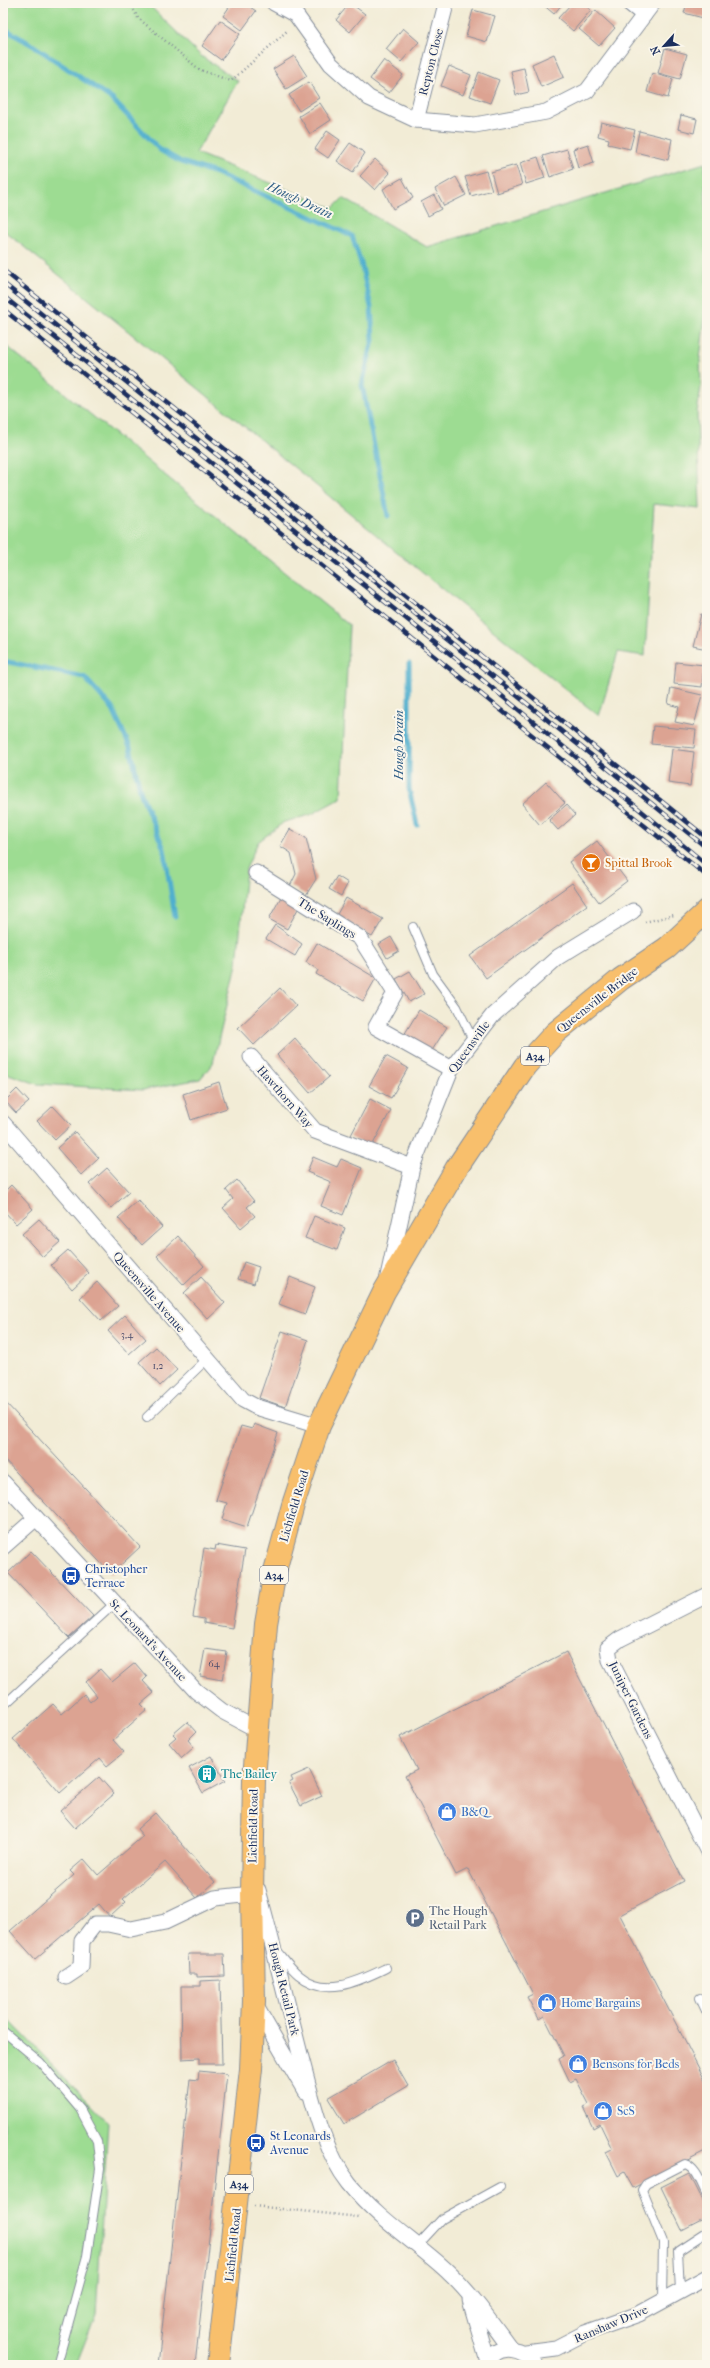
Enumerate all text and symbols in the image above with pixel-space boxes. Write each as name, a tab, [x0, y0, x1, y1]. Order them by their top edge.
north arrow	[644, 26, 684, 66]
street label: Repton Close	[416, 27, 446, 97]
text: N	[648, 43, 663, 57]
water label: Hough Drain	[264, 178, 335, 222]
water label: Hough Drain	[391, 710, 406, 781]
bar icon: Spittal Brook	[580, 852, 602, 874]
place label: Spittal Brook	[605, 856, 673, 870]
street label: The Saplings	[295, 894, 359, 942]
street label: Queensville Bridge	[554, 964, 640, 1036]
street label: Queensville	[445, 1018, 493, 1076]
road number: A34	[521, 1047, 549, 1065]
street label: Hawthorn Way	[254, 1063, 316, 1132]
street label: Queensville Avenue	[110, 1249, 188, 1335]
house number: 3,4	[121, 1329, 134, 1341]
house number: 1,2	[153, 1360, 163, 1372]
street label: Lichfield Road	[276, 1468, 312, 1544]
place label: Christopher Terrace	[85, 1562, 148, 1590]
bus stop icon: Christopher Terrace	[60, 1565, 82, 1587]
road number: A34	[260, 1566, 288, 1584]
street label: St. Leonard's Avenue	[106, 1596, 190, 1684]
house number: 64	[208, 1658, 221, 1670]
street label: Juniper Gardens	[606, 1658, 656, 1742]
building icon: The Bailey	[196, 1763, 218, 1785]
place label: The Bailey	[221, 1767, 277, 1781]
street label: Lichfield Road	[245, 1788, 261, 1863]
shop icon: B&Q	[436, 1801, 458, 1823]
place label: B&Q	[461, 1805, 492, 1819]
place label: The Hough Retail Park	[429, 1904, 488, 1932]
parking icon: The Hough Retail Park	[404, 1907, 426, 1929]
street label: Hough Retail Park	[266, 1941, 303, 2038]
shop icon: Home Bargains	[536, 1992, 558, 2014]
place label: Home Bargains	[561, 1996, 641, 2010]
shop icon: Bensons for Beds	[567, 2053, 589, 2075]
place label: Bensons for Beds	[592, 2057, 680, 2071]
shop icon: ScS	[592, 2100, 614, 2122]
place label: ScS	[617, 2104, 635, 2118]
place label: St Leonards Avenue	[269, 2129, 331, 2157]
bus stop icon: St Leonards Avenue	[245, 2132, 267, 2154]
road number: A34	[225, 2175, 253, 2193]
street label: Lichfield Road	[222, 2207, 244, 2283]
street label: Ranshaw Drive	[572, 2302, 650, 2346]

